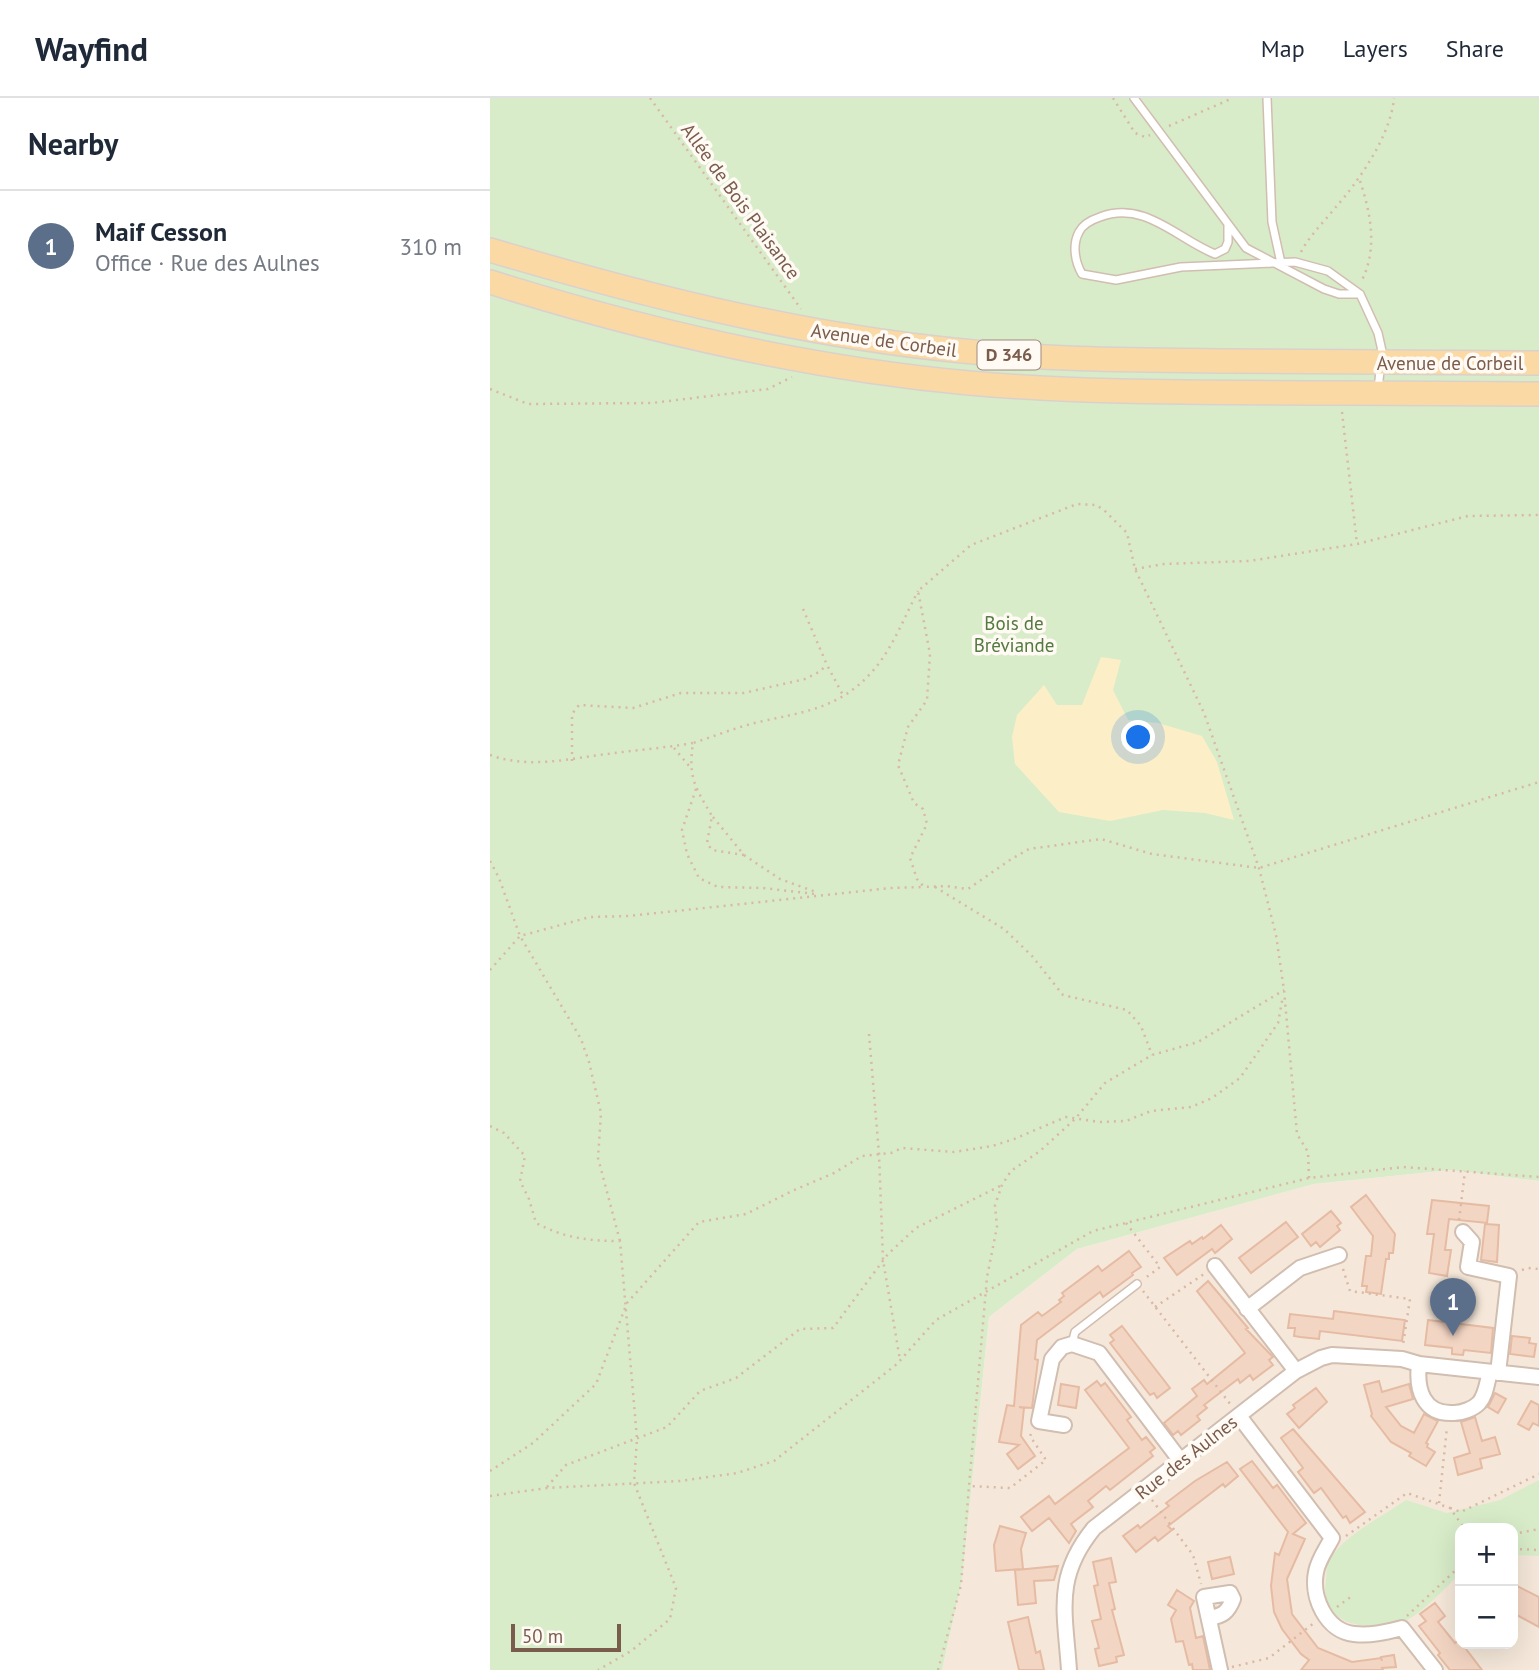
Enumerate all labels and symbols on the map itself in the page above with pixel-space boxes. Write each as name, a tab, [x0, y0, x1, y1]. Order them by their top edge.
street label: Allée de Bois Plaisance	[676, 118, 806, 284]
street label: Avenue de Corbeil	[810, 318, 959, 362]
road number: D 346	[978, 341, 1040, 370]
street label: Avenue de Corbeil	[1377, 351, 1524, 375]
park label: Bois de Bréviande	[974, 611, 1054, 657]
your location	[1121, 720, 1155, 754]
pin: 1	[1430, 1278, 1476, 1336]
street label: Rue des Aulnes	[1130, 1410, 1242, 1504]
scale bar	[511, 1621, 621, 1653]

